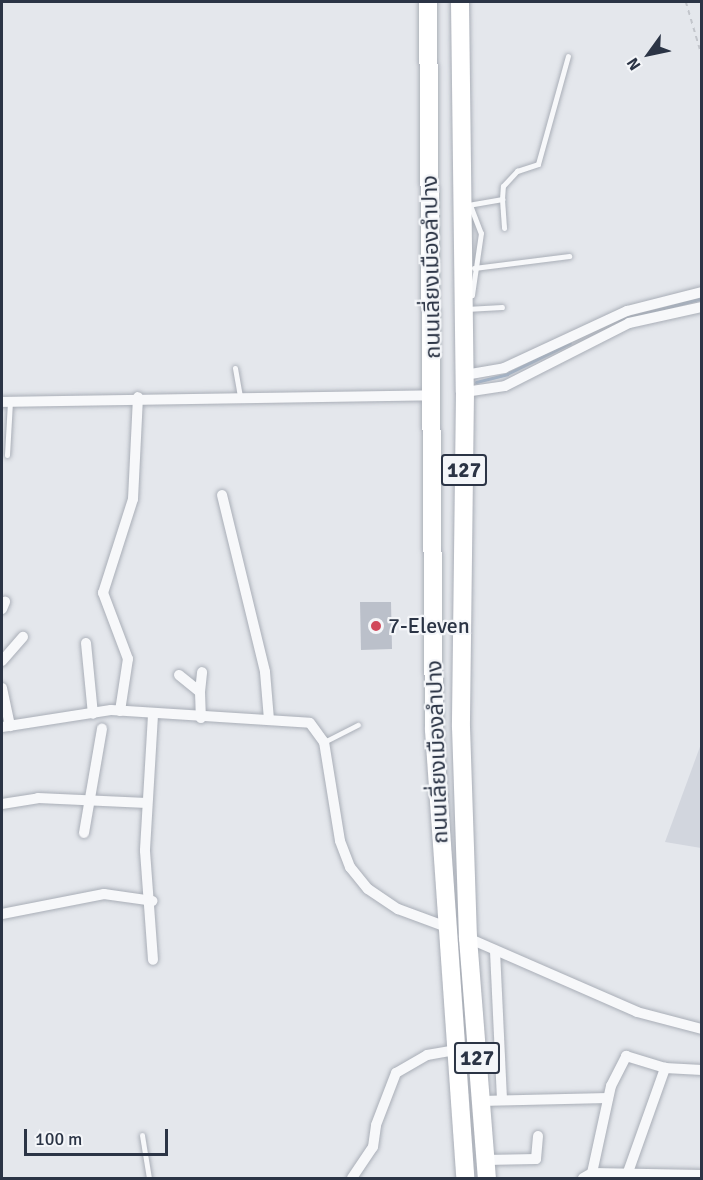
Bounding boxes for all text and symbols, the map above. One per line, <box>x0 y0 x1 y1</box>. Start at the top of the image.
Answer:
north arrow <box>619 24 679 84</box>
text: N <box>622 54 645 74</box>
street label: ถนนเลี่ยงเมืองลำปาง <box>416 175 446 359</box>
road number: 127 <box>440 452 488 488</box>
place label: 7-Eleven <box>388 613 470 639</box>
marker: 7-Eleven <box>369 619 383 633</box>
street label: ถนนเลี่ยงเมืองลำปาง <box>421 660 453 844</box>
road number: 127 <box>453 1040 501 1076</box>
scale bar <box>27 1117 171 1155</box>
text: 100 m <box>35 1128 82 1150</box>

